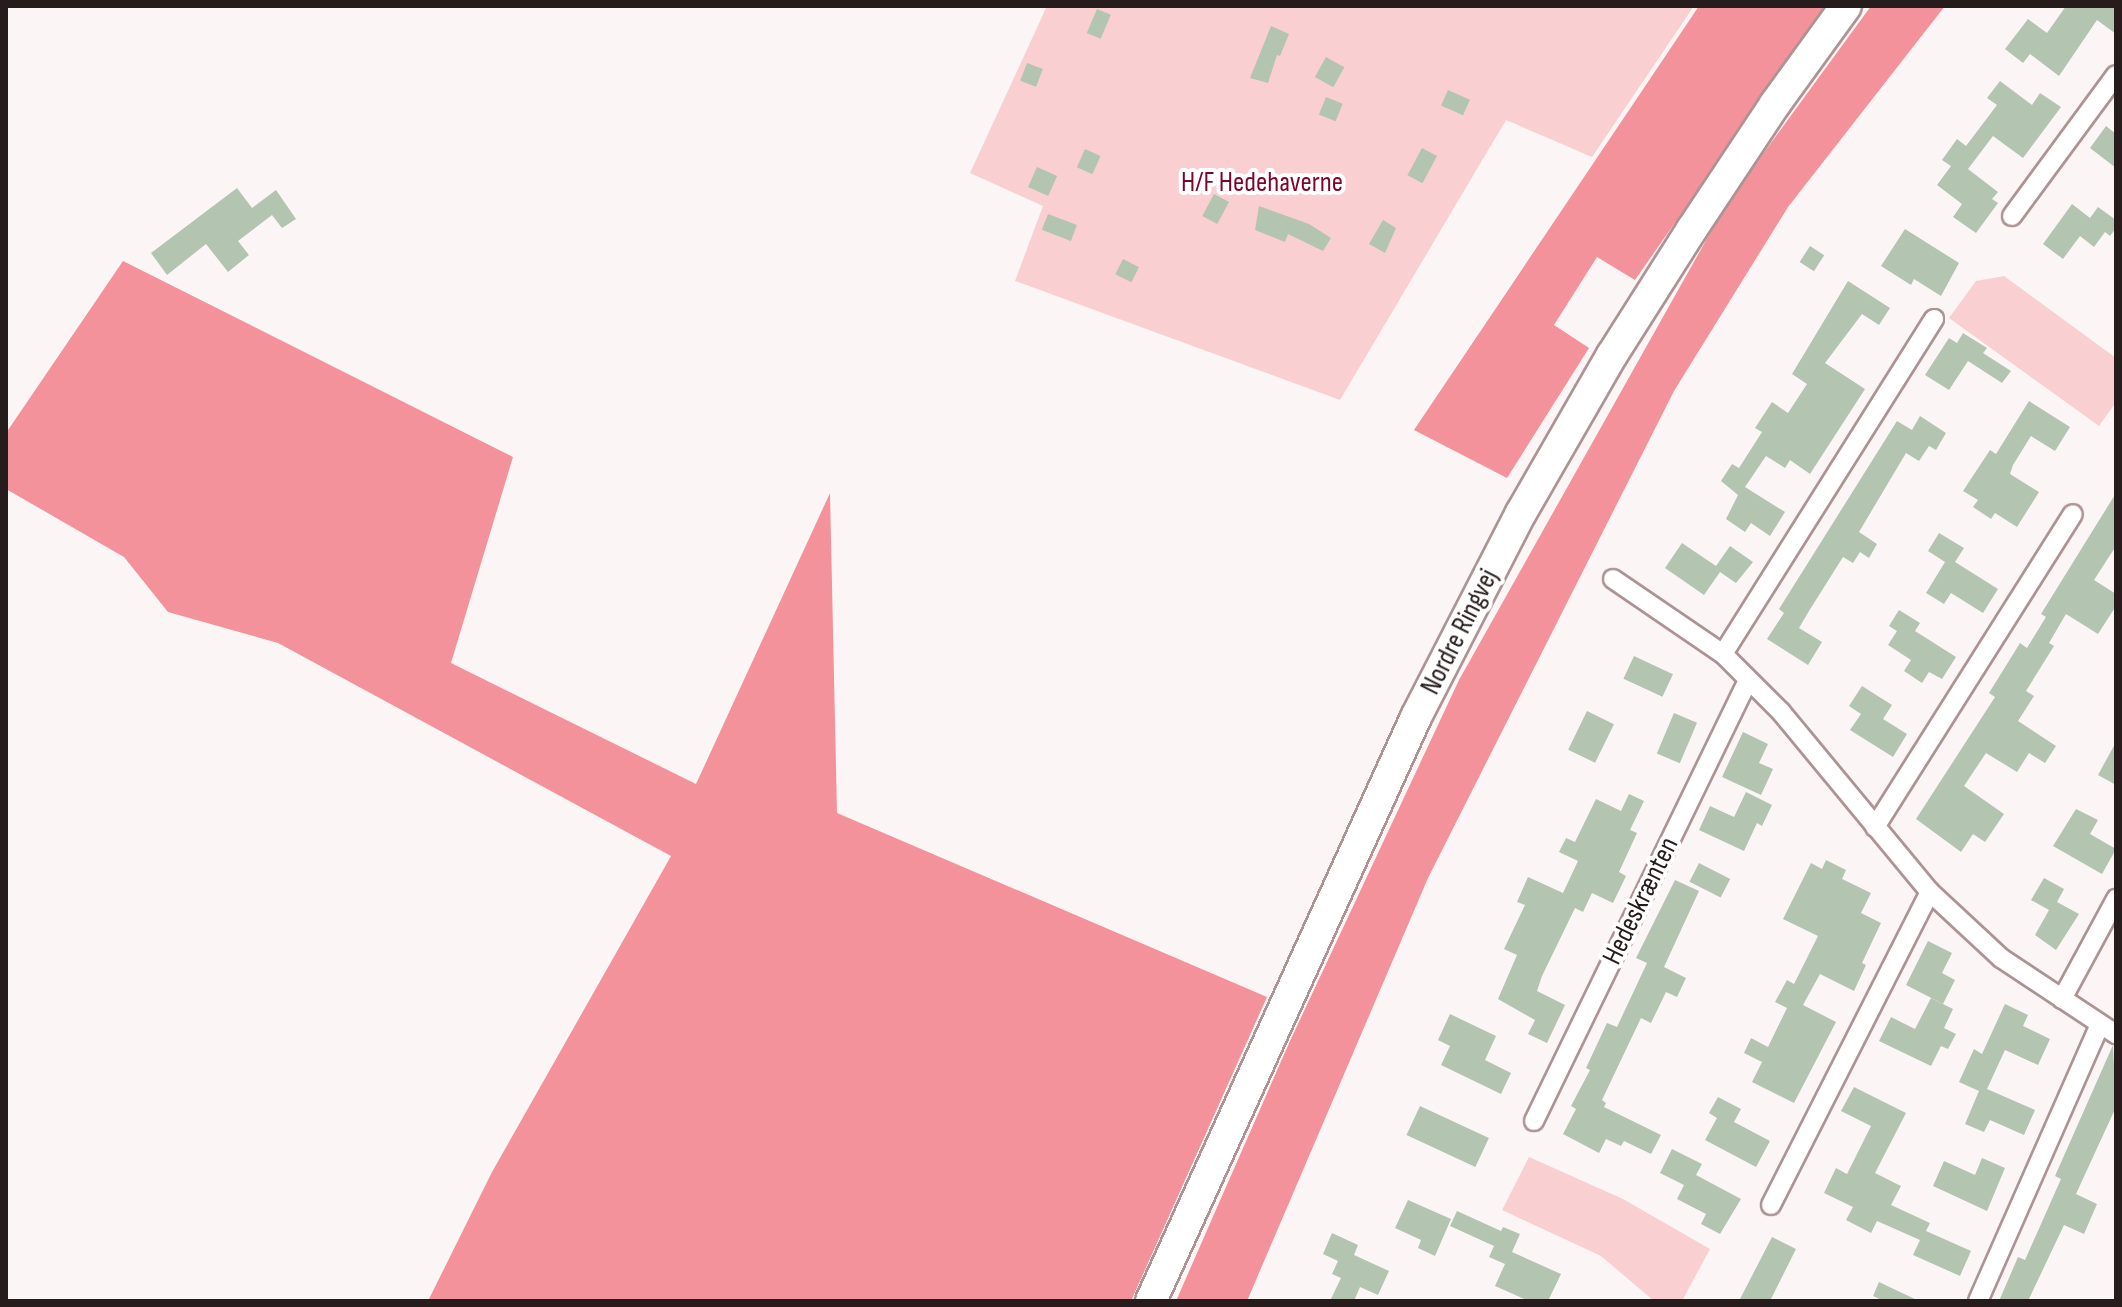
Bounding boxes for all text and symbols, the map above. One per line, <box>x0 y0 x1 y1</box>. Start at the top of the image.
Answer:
park label: H/F Hedehaverne <box>1181 166 1343 200</box>
street label: Nordre Ringvej <box>1414 564 1506 700</box>
street label: Hedeskrænten <box>1596 832 1686 970</box>

